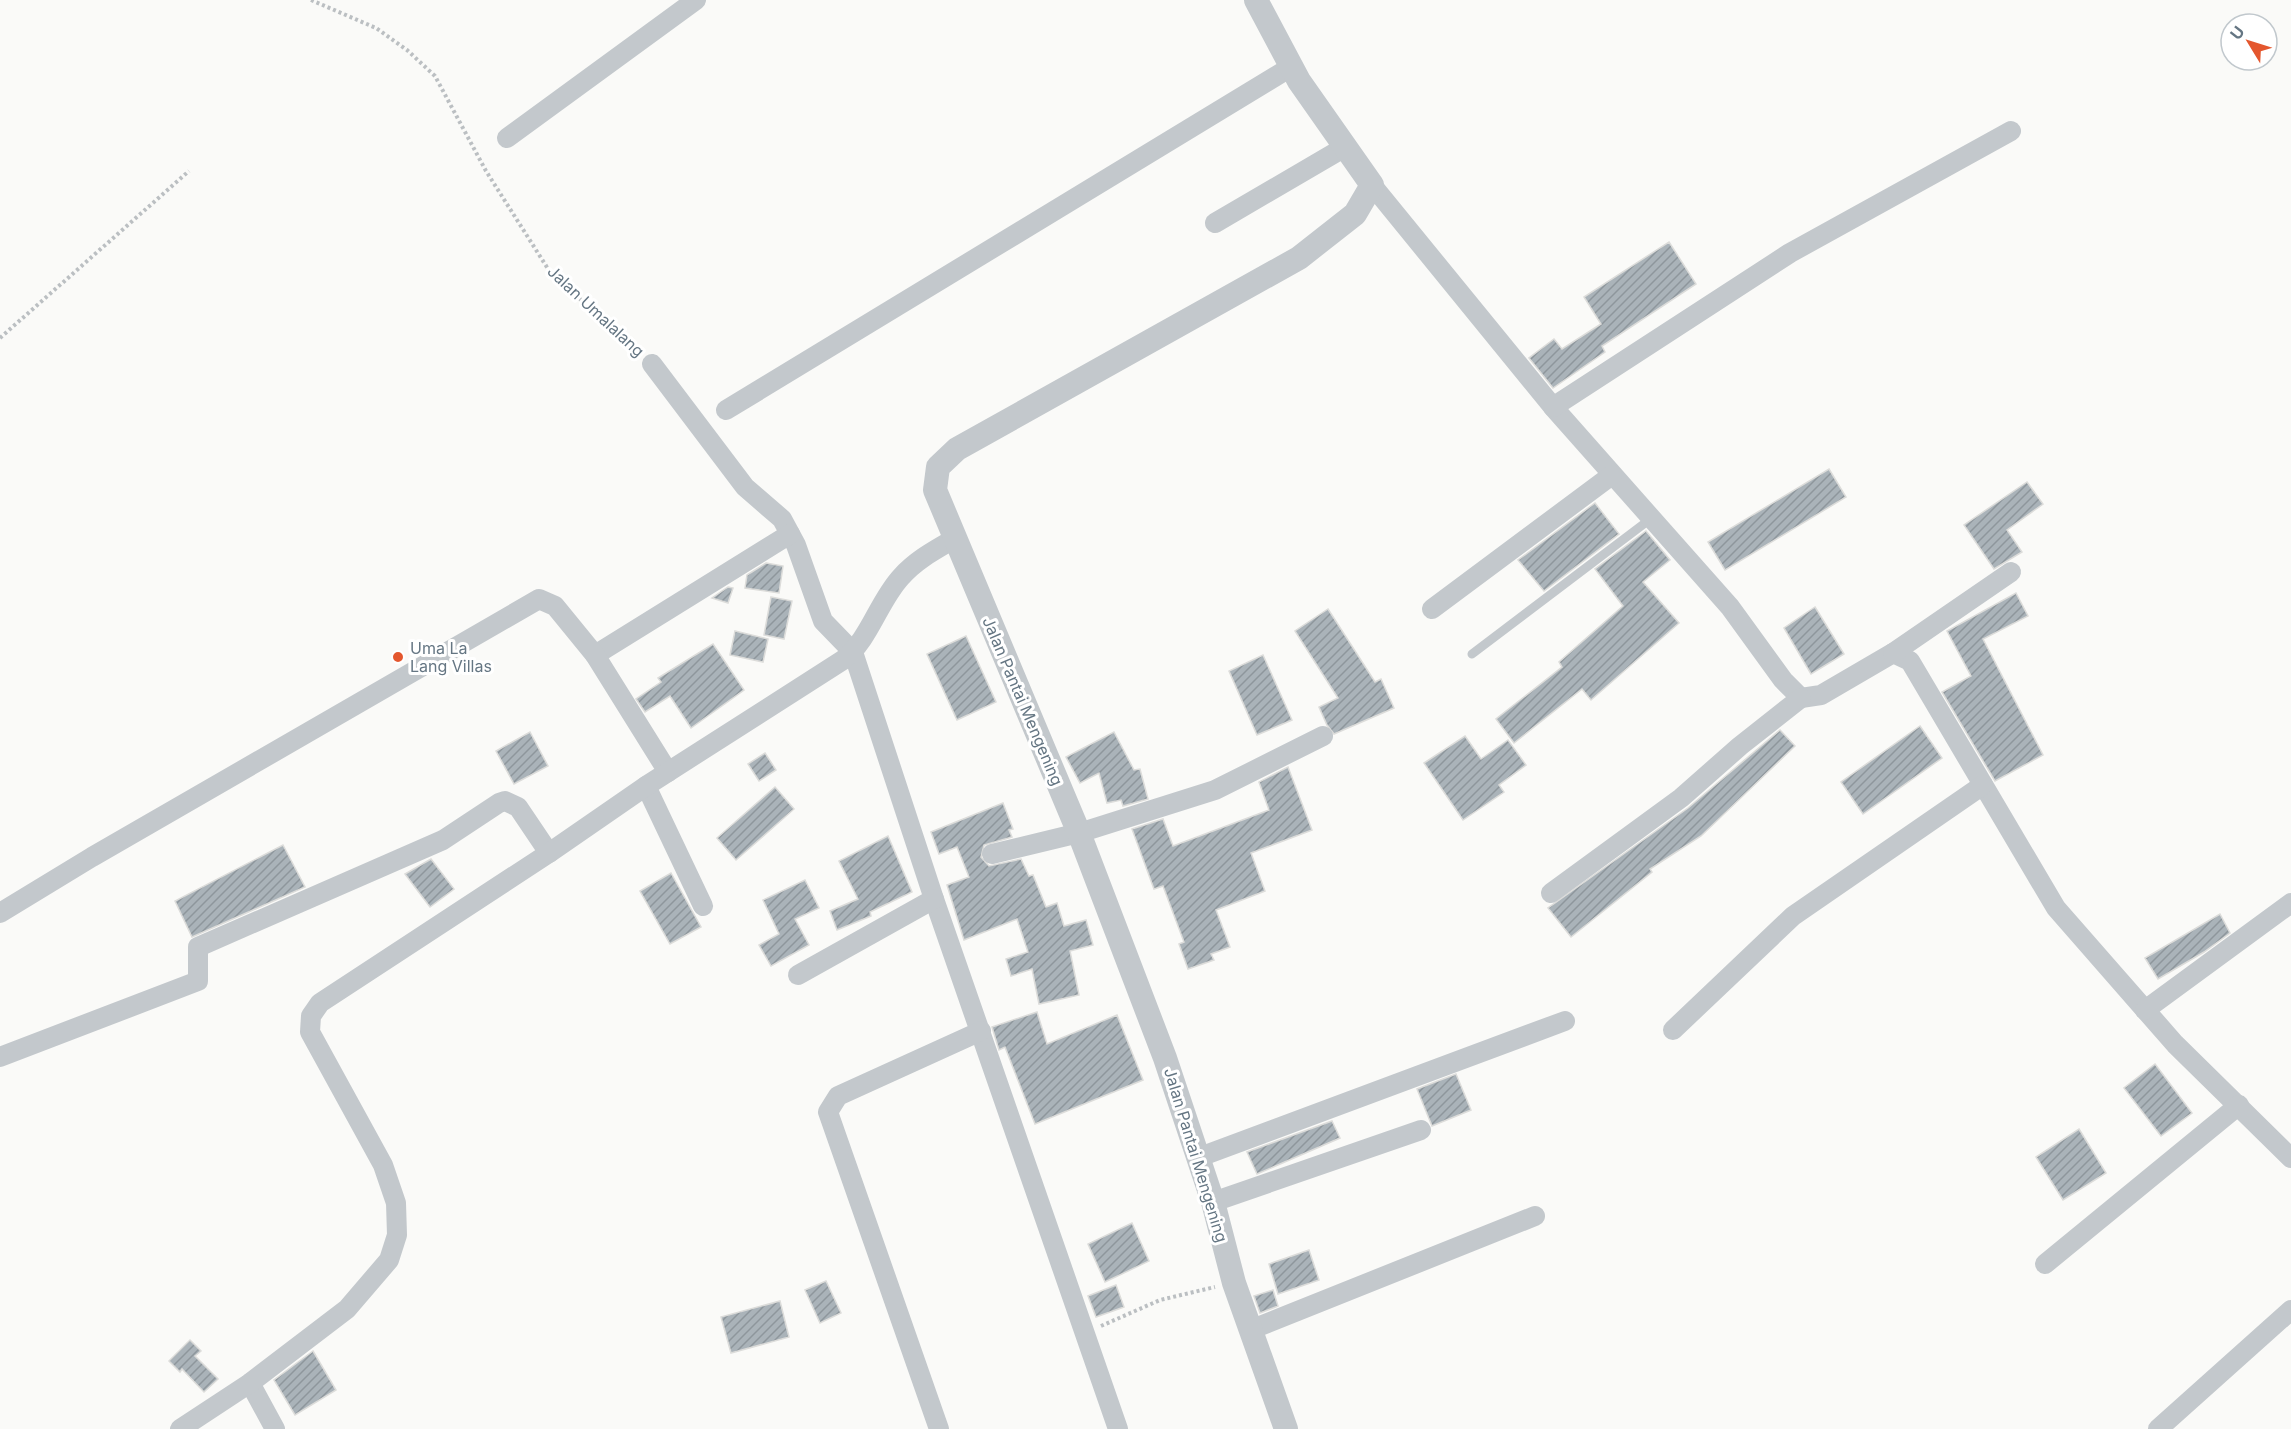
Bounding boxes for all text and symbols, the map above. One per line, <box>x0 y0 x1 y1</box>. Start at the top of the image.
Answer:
north arrow <box>2219 12 2279 72</box>
text: U <box>2226 22 2249 44</box>
street label: Jalan Umalalang <box>544 261 648 361</box>
street label: Jalan Pantai Mengening <box>978 614 1068 788</box>
place label: Uma La Lang Villas <box>410 638 492 676</box>
marker: Uma La Lang Villas <box>391 650 405 664</box>
street label: Jalan Pantai Mengening <box>1160 1065 1232 1245</box>

